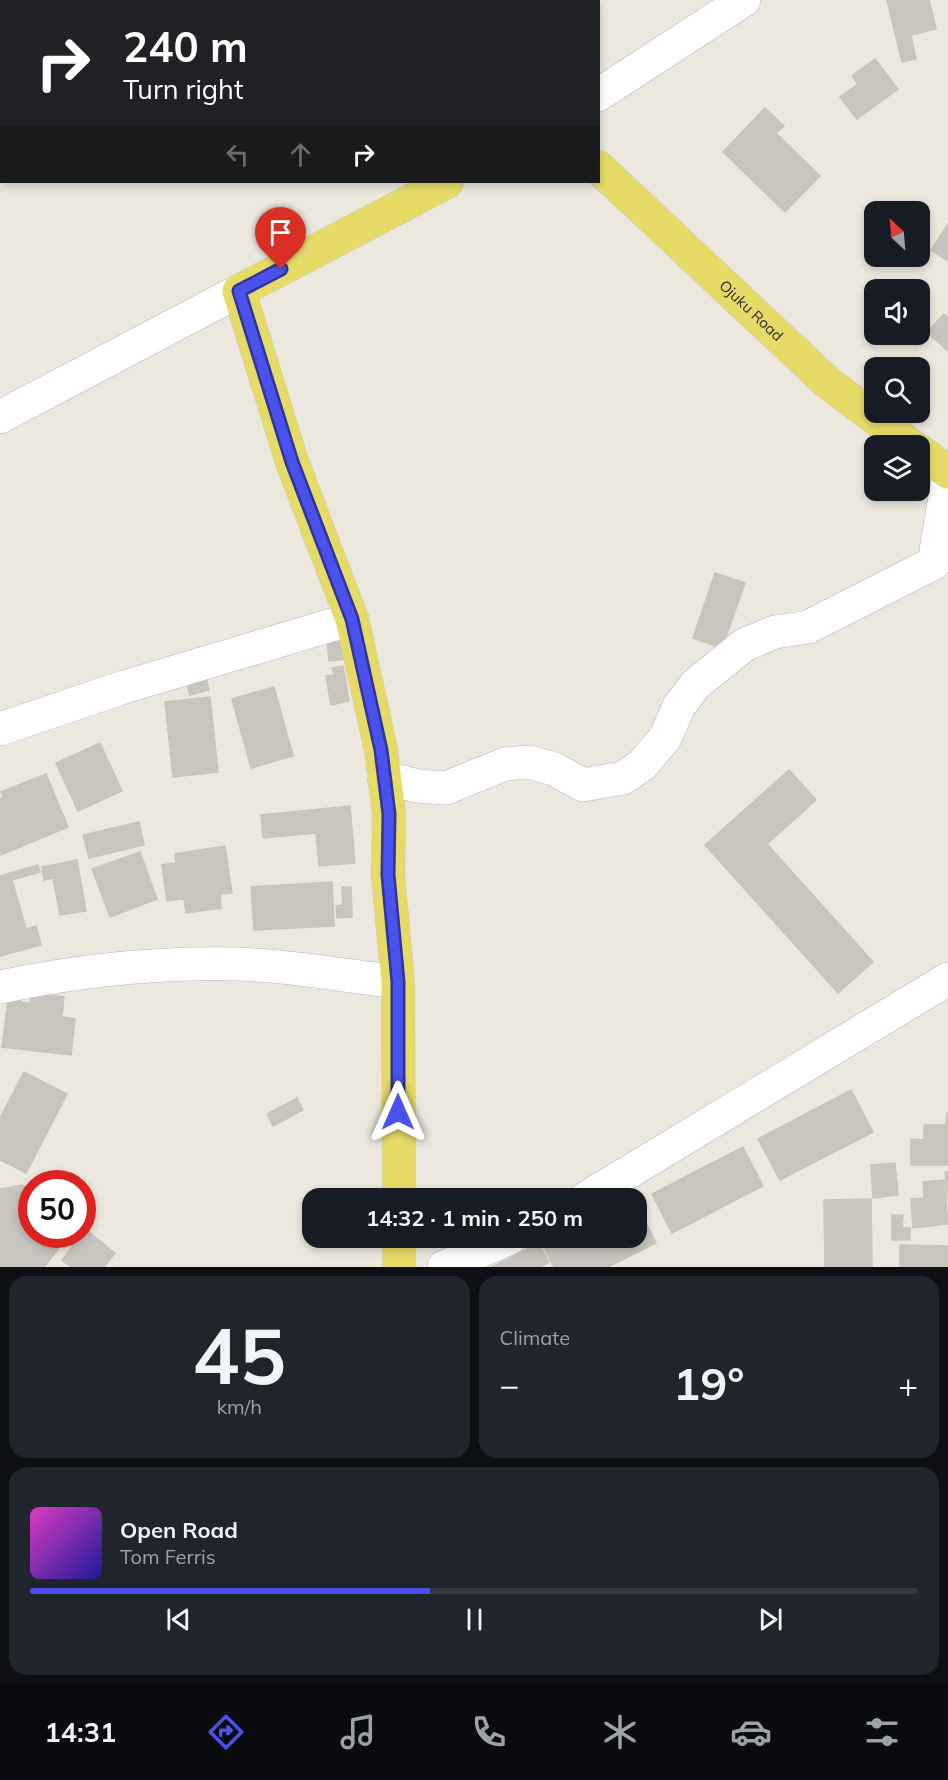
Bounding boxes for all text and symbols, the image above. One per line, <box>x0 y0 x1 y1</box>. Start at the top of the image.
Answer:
text: 240 m <box>123 20 248 73</box>
icon: right <box>24 24 102 102</box>
text: Turn right <box>123 72 243 106</box>
icon: left <box>221 138 254 171</box>
icon: ahead <box>284 138 317 171</box>
icon: right <box>347 138 380 171</box>
north arrow <box>864 201 930 267</box>
map controls <box>864 201 930 501</box>
pin <box>255 207 306 269</box>
icon: arrive <box>264 216 297 249</box>
street label: Ojuku Road <box>715 276 787 345</box>
button: sound <box>864 279 930 345</box>
button: search <box>864 357 930 423</box>
button: layers <box>864 435 930 501</box>
position arrow <box>366 1080 430 1144</box>
speed limit sign: 50 <box>18 1170 96 1248</box>
text: 14:32 · 1 min · 250 m <box>366 1204 583 1232</box>
text: 45 <box>192 1306 286 1404</box>
text: Climate <box>500 1325 570 1350</box>
text: 19° <box>673 1355 744 1411</box>
text: − <box>500 1364 519 1405</box>
text: + <box>898 1364 918 1405</box>
text: km/h <box>217 1394 262 1419</box>
text: Open Road <box>120 1516 238 1544</box>
text: Tom Ferris <box>120 1544 216 1569</box>
icon: previous <box>162 1603 195 1636</box>
icon: pause <box>458 1603 491 1636</box>
icon: next <box>754 1603 787 1636</box>
icon: directions <box>205 1711 247 1753</box>
icon: music <box>337 1711 379 1753</box>
icon: phone <box>468 1711 510 1753</box>
icon: climate <box>599 1711 641 1753</box>
icon: car <box>730 1711 772 1753</box>
icon: filters <box>861 1711 903 1753</box>
text: 14:31 <box>45 1715 116 1749</box>

